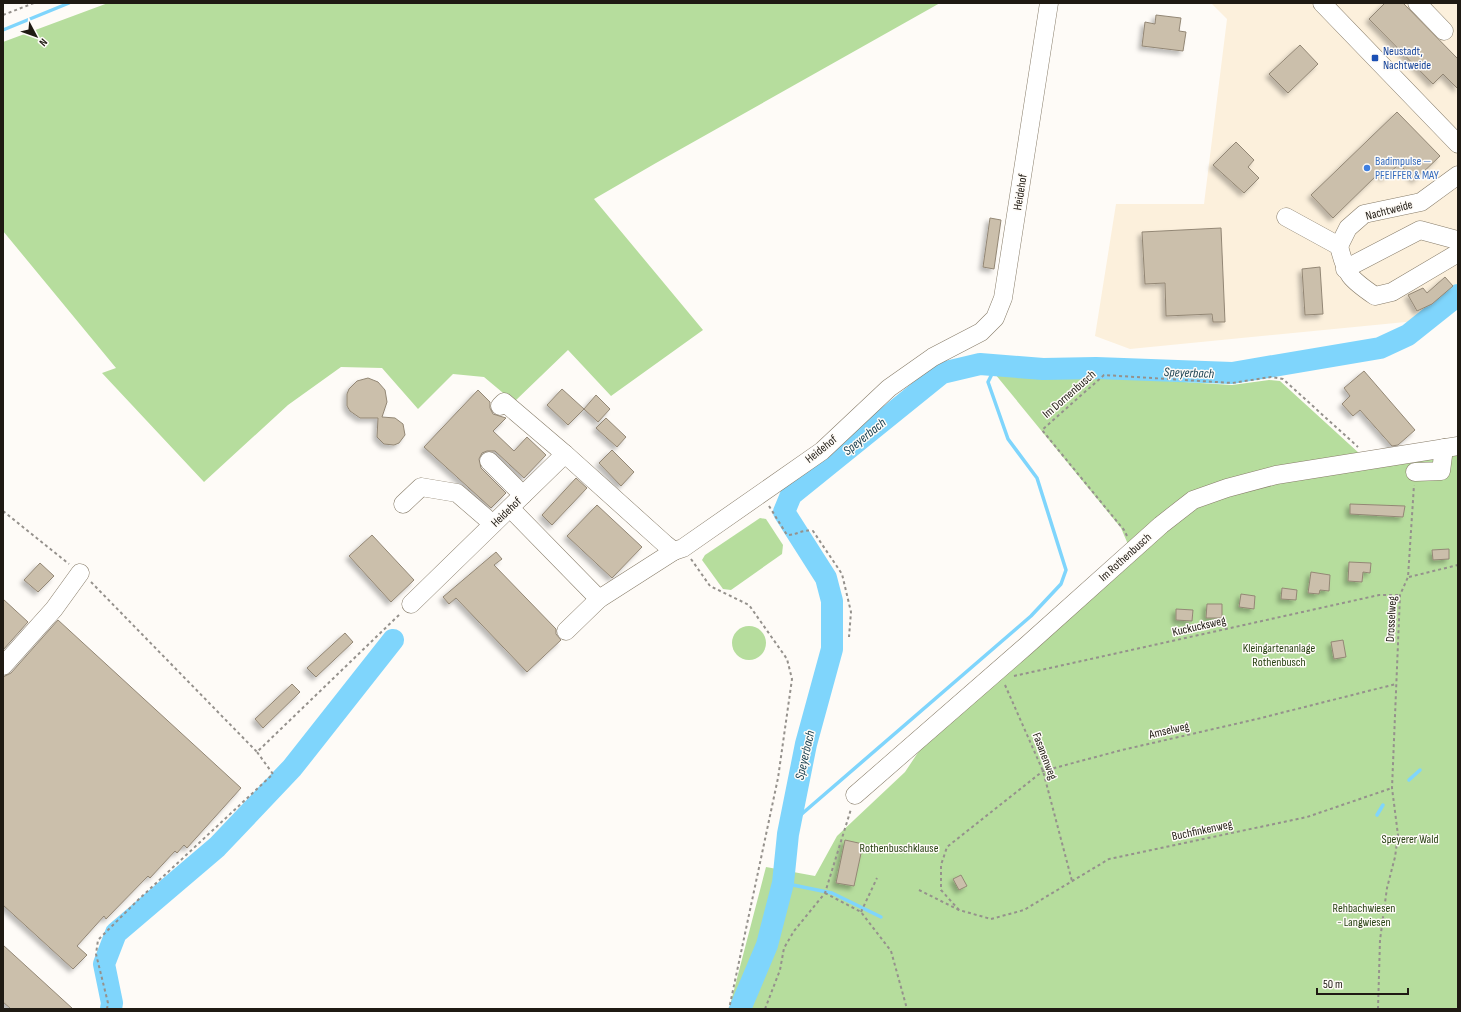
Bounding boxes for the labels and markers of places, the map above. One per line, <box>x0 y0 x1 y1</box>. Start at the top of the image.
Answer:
place label: Neustadt, Nachtweide <box>1383 44 1431 73</box>
marker: Neustadt, Nachtweide <box>1370 53 1380 63</box>
place label: Badimpulse — PFEIFFER & MAY <box>1375 154 1439 183</box>
marker: Badimpulse — PFEIFFER & MAY <box>1362 163 1372 173</box>

